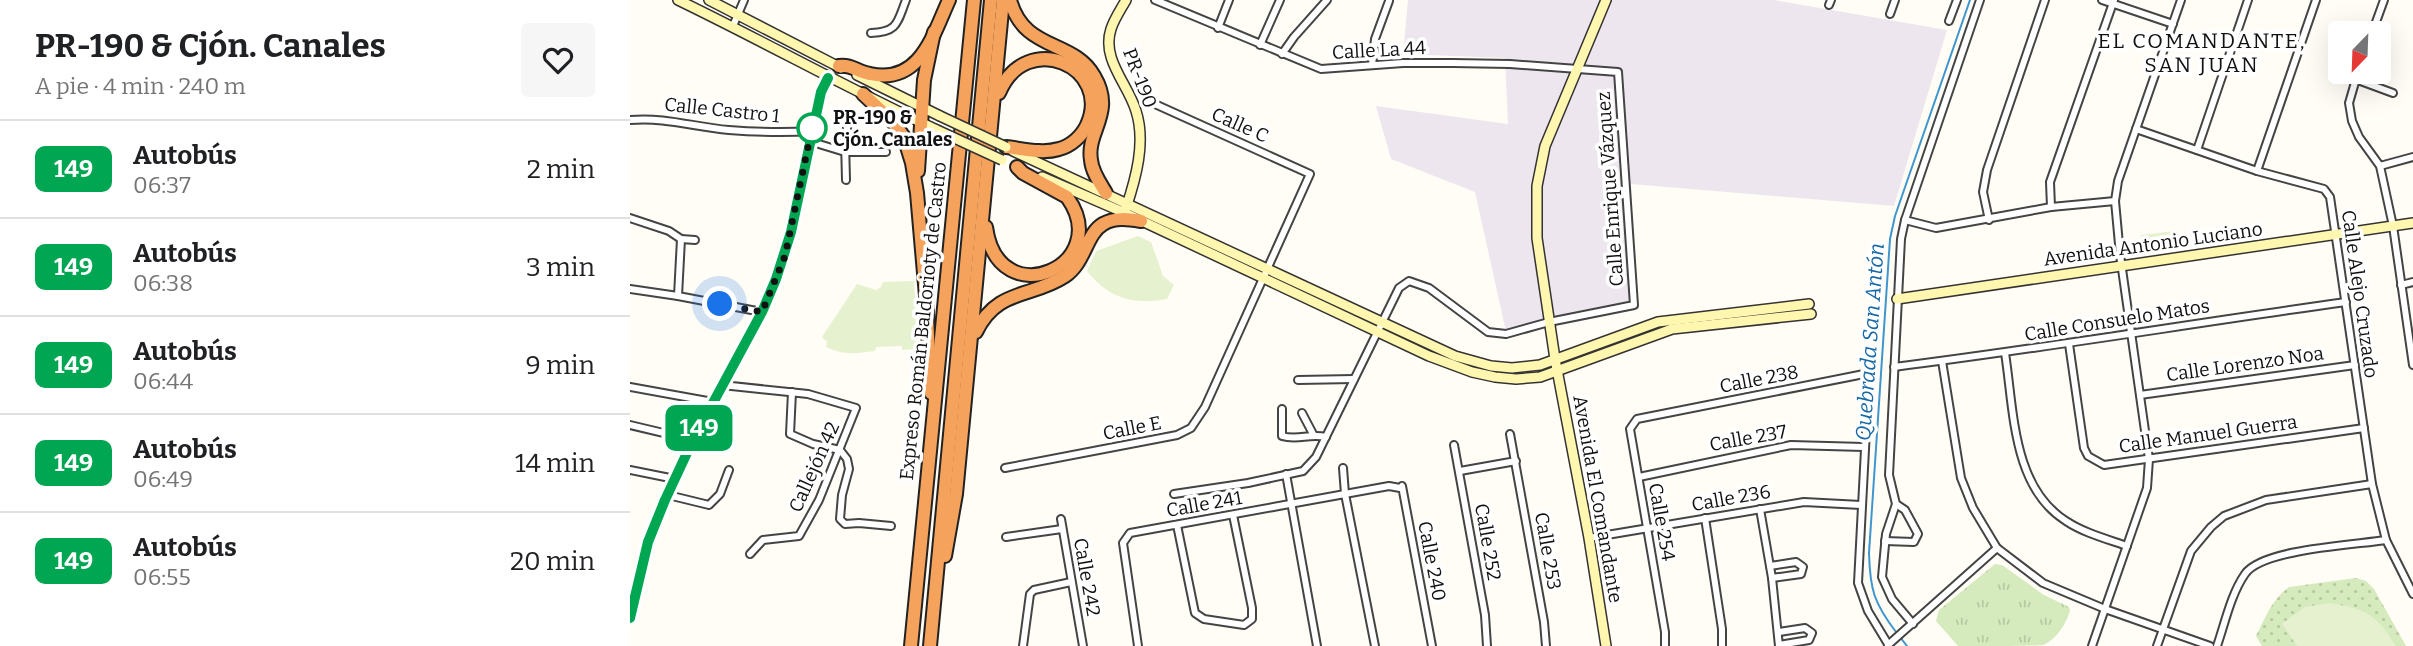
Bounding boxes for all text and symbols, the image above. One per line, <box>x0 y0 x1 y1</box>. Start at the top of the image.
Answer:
north arrow <box>2328 21 2390 84</box>
map controls <box>2328 21 2391 84</box>
button: heart <box>521 23 595 97</box>
text: PR-190 & Cjón. Canales <box>35 26 386 66</box>
district label: EL COMANDANTE, SAN JUAN <box>2097 28 2307 78</box>
street label: Calle La 44 <box>1331 36 1427 64</box>
street label: PR-190 <box>1118 45 1162 111</box>
text: A pie · 4 min · 240 m <box>35 72 246 100</box>
street label: Calle Enrique Vázquez <box>1592 91 1628 287</box>
street label: Calle Castro 1 <box>663 92 781 128</box>
street label: Calle C <box>1208 102 1272 148</box>
place label: PR-190 & Cjón. Canales <box>833 106 952 151</box>
marker: PR-190 & Cjón. Canales <box>797 113 827 143</box>
text: Autobús <box>133 140 237 171</box>
text: 2 min <box>527 154 595 185</box>
text: 149 <box>54 155 93 183</box>
street label: Expreso Román Baldorioty de Castro <box>895 161 951 481</box>
text: 06:37 <box>133 171 191 199</box>
street label: Calle Alejo Cruzado <box>2337 209 2383 380</box>
street label: Avenida Antonio Luciano <box>2042 217 2264 271</box>
text: Autobús <box>133 238 237 269</box>
water label: Quebrada San Antón <box>1850 242 1890 442</box>
text: 3 min <box>526 252 595 283</box>
text: 149 <box>54 253 93 281</box>
text: 06:38 <box>133 269 193 297</box>
your location <box>702 286 737 321</box>
street label: Calle Consuelo Matos <box>2023 294 2211 346</box>
text: Autobús <box>133 336 237 367</box>
street label: Calle Lorenzo Noa <box>2165 341 2326 386</box>
text: 9 min <box>526 350 595 381</box>
text: 149 <box>54 351 93 379</box>
street label: Calle 238 <box>1718 360 1800 398</box>
text: 06:44 <box>133 367 193 395</box>
street label: Avenida El Comandante <box>1568 393 1628 605</box>
line badge: 149 <box>659 405 739 451</box>
street label: Calle Manuel Guerra <box>2117 410 2299 458</box>
street label: Calle E <box>1101 411 1163 445</box>
text: 149 <box>679 414 719 442</box>
street label: Callejón 42 <box>784 418 844 516</box>
street label: Calle 237 <box>1708 420 1789 456</box>
text: Autobús <box>133 434 237 465</box>
text: 14 min <box>515 448 595 479</box>
text: 149 <box>54 449 93 477</box>
text: 06:49 <box>133 465 193 493</box>
street label: Calle 236 <box>1690 480 1772 516</box>
street label: Calle 254 <box>1644 481 1680 563</box>
street label: Calle 241 <box>1164 486 1244 522</box>
street label: Calle 252 <box>1470 502 1506 582</box>
street label: Calle 253 <box>1530 510 1566 592</box>
street label: Calle 240 <box>1413 519 1451 603</box>
text: Autobús <box>133 532 237 563</box>
street label: Calle 242 <box>1069 536 1105 618</box>
text: 20 min <box>510 546 595 577</box>
text: 149 <box>54 547 93 575</box>
text: 06:55 <box>133 563 191 591</box>

